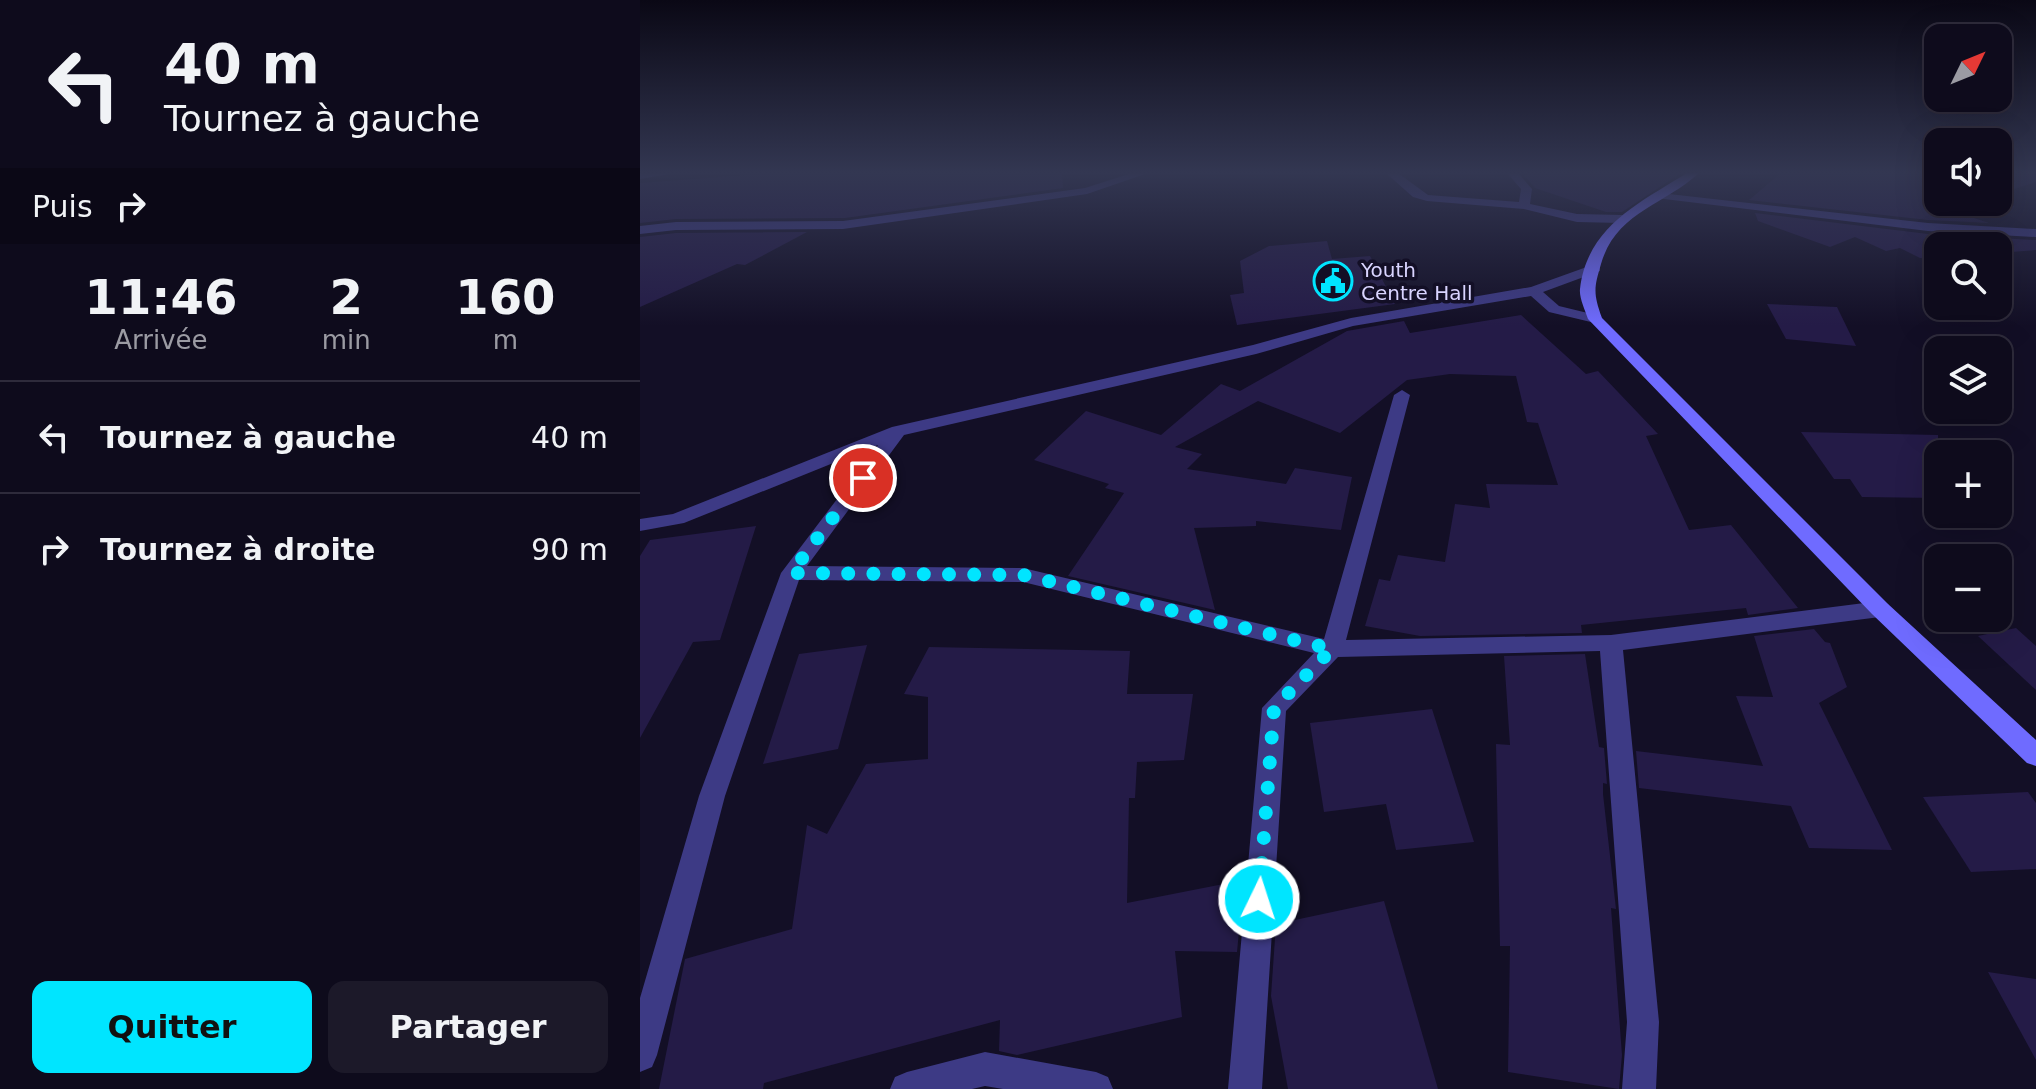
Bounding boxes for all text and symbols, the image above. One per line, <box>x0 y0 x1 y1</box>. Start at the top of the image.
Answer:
north arrow <box>1924 24 2012 112</box>
map controls <box>1924 24 2012 632</box>
text: 40 m <box>164 31 320 96</box>
icon: left <box>32 32 136 136</box>
text: Tournez à gauche <box>164 98 480 139</box>
button: sound <box>1924 128 2012 216</box>
icon: right <box>109 184 153 228</box>
text: Puis <box>32 189 93 224</box>
button: search <box>1924 232 2012 320</box>
place label: Youth Centre Hall <box>1360 258 1473 305</box>
public building icon: Youth Centre Hall <box>1312 260 1354 302</box>
text: 11:46 <box>84 269 237 325</box>
text: 2 <box>330 269 363 325</box>
text: 160 <box>455 269 555 325</box>
text: Arrivée <box>114 325 208 355</box>
text: min <box>322 325 371 355</box>
text: m <box>493 325 518 355</box>
button: layers <box>1924 336 2012 424</box>
icon: left <box>32 415 76 459</box>
text: Tournez à gauche <box>100 420 396 455</box>
text: 40 m <box>531 420 608 455</box>
button: + <box>1924 440 2012 528</box>
pin <box>829 444 897 512</box>
icon: arrive <box>841 456 885 500</box>
icon: right <box>32 527 76 571</box>
text: Tournez à droite <box>100 532 375 567</box>
text: 90 m <box>531 532 608 567</box>
button: − <box>1924 544 2012 632</box>
position arrow <box>1217 857 1301 941</box>
button: Quitter <box>32 981 312 1073</box>
button: Partager <box>328 981 608 1073</box>

